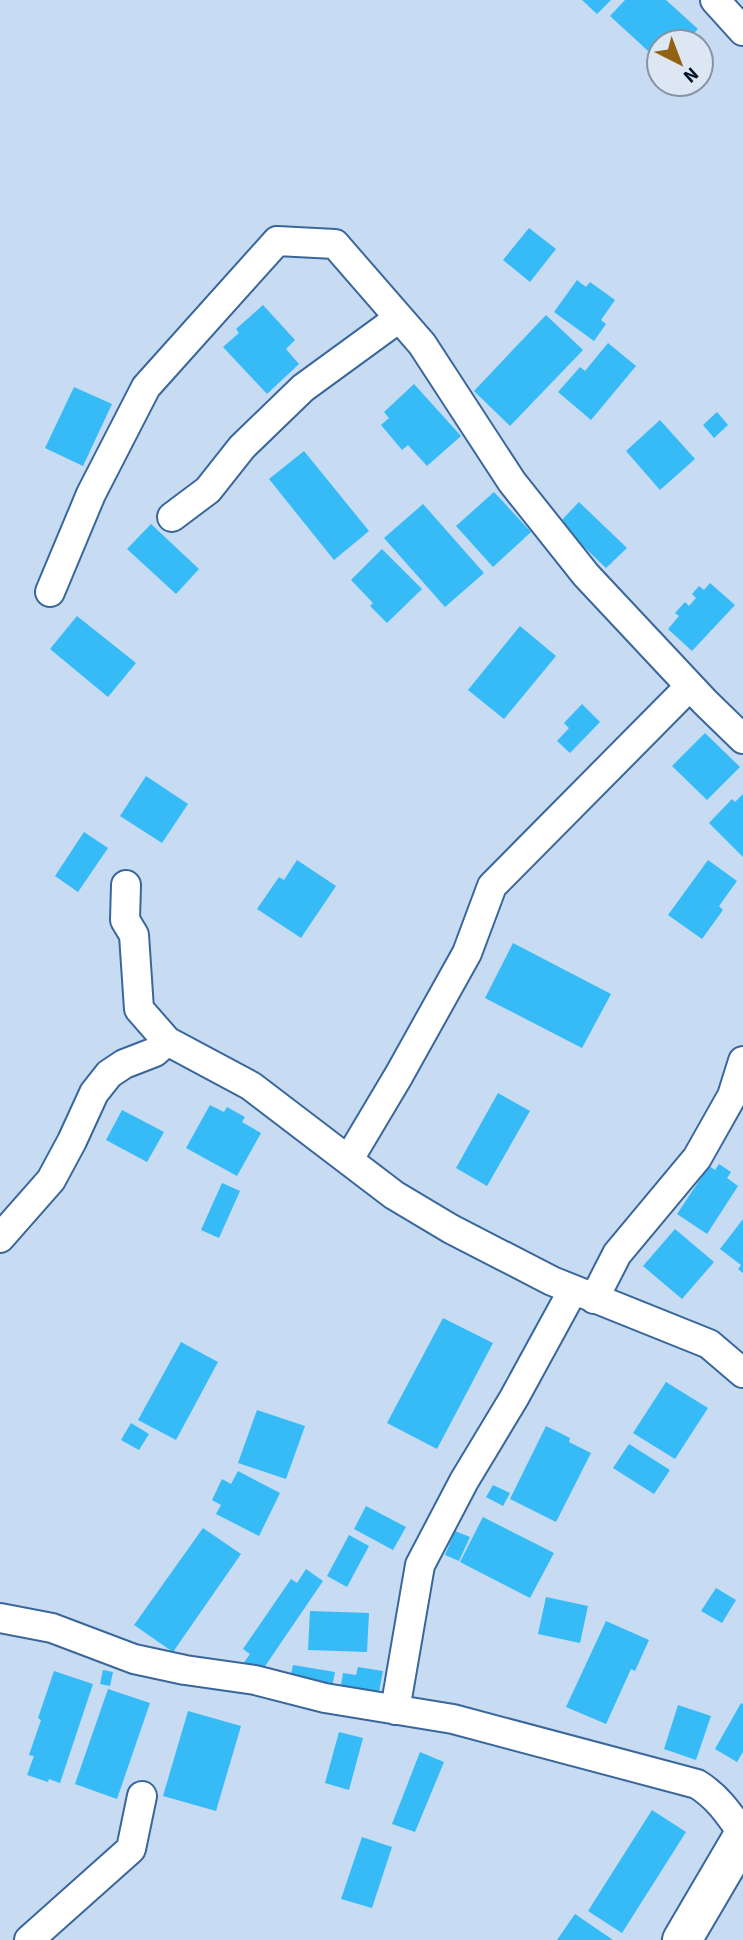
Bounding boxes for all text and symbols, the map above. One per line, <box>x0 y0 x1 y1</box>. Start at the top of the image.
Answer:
north arrow <box>645 28 715 98</box>
text: N <box>677 60 704 89</box>

